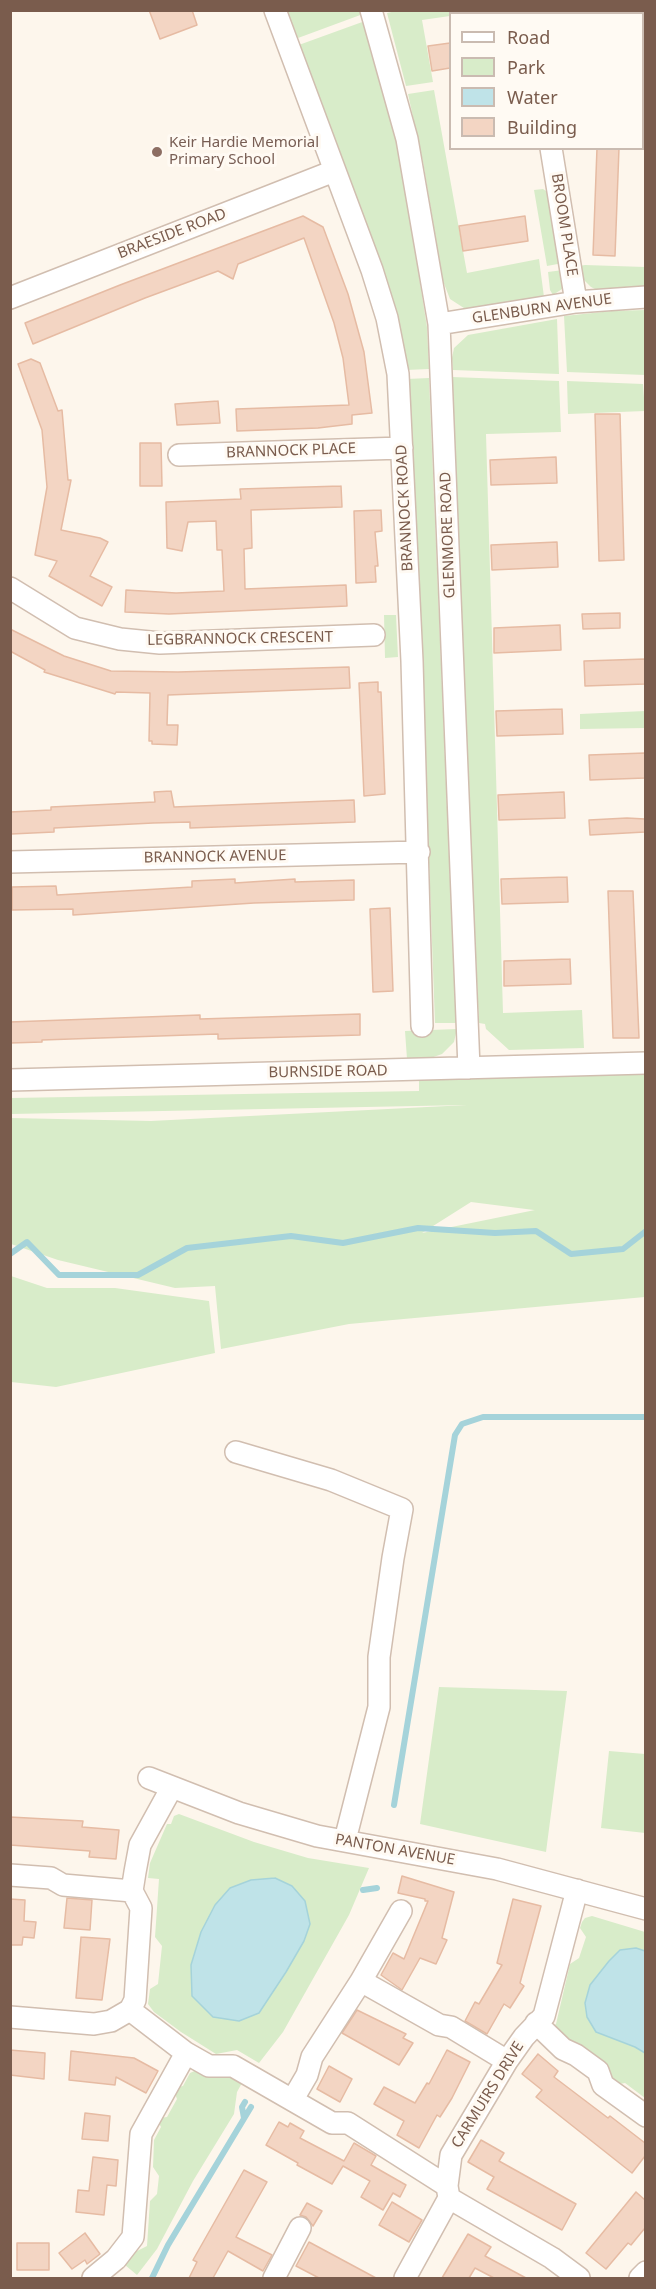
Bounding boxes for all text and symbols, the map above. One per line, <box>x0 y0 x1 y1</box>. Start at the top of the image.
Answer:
legend <box>449 12 644 150</box>
text: Road <box>507 25 550 49</box>
text: Park <box>507 55 545 79</box>
text: Water <box>507 85 558 109</box>
text: Building <box>507 115 577 139</box>
place label: Keir Hardie Memorial Primary School <box>169 134 319 169</box>
marker: Keir Hardie Memorial Primary School <box>150 145 164 159</box>
street label: BROOM PLACE <box>547 172 581 278</box>
street label: BRAESIDE ROAD <box>115 205 229 263</box>
street label: GLENBURN AVENUE <box>471 290 613 328</box>
street label: BRANNOCK PLACE <box>226 440 356 462</box>
street label: BRANNOCK ROAD <box>393 444 417 572</box>
street label: GLENMORE ROAD <box>437 471 459 599</box>
street label: LEGBRANNOCK CRESCENT <box>147 628 333 650</box>
street label: BRANNOCK AVENUE <box>143 847 287 867</box>
street label: BURNSIDE ROAD <box>268 1062 388 1082</box>
street label: PANTON AVENUE <box>334 1831 456 1869</box>
street label: CARMUIRS DRIVE <box>448 2038 528 2152</box>

